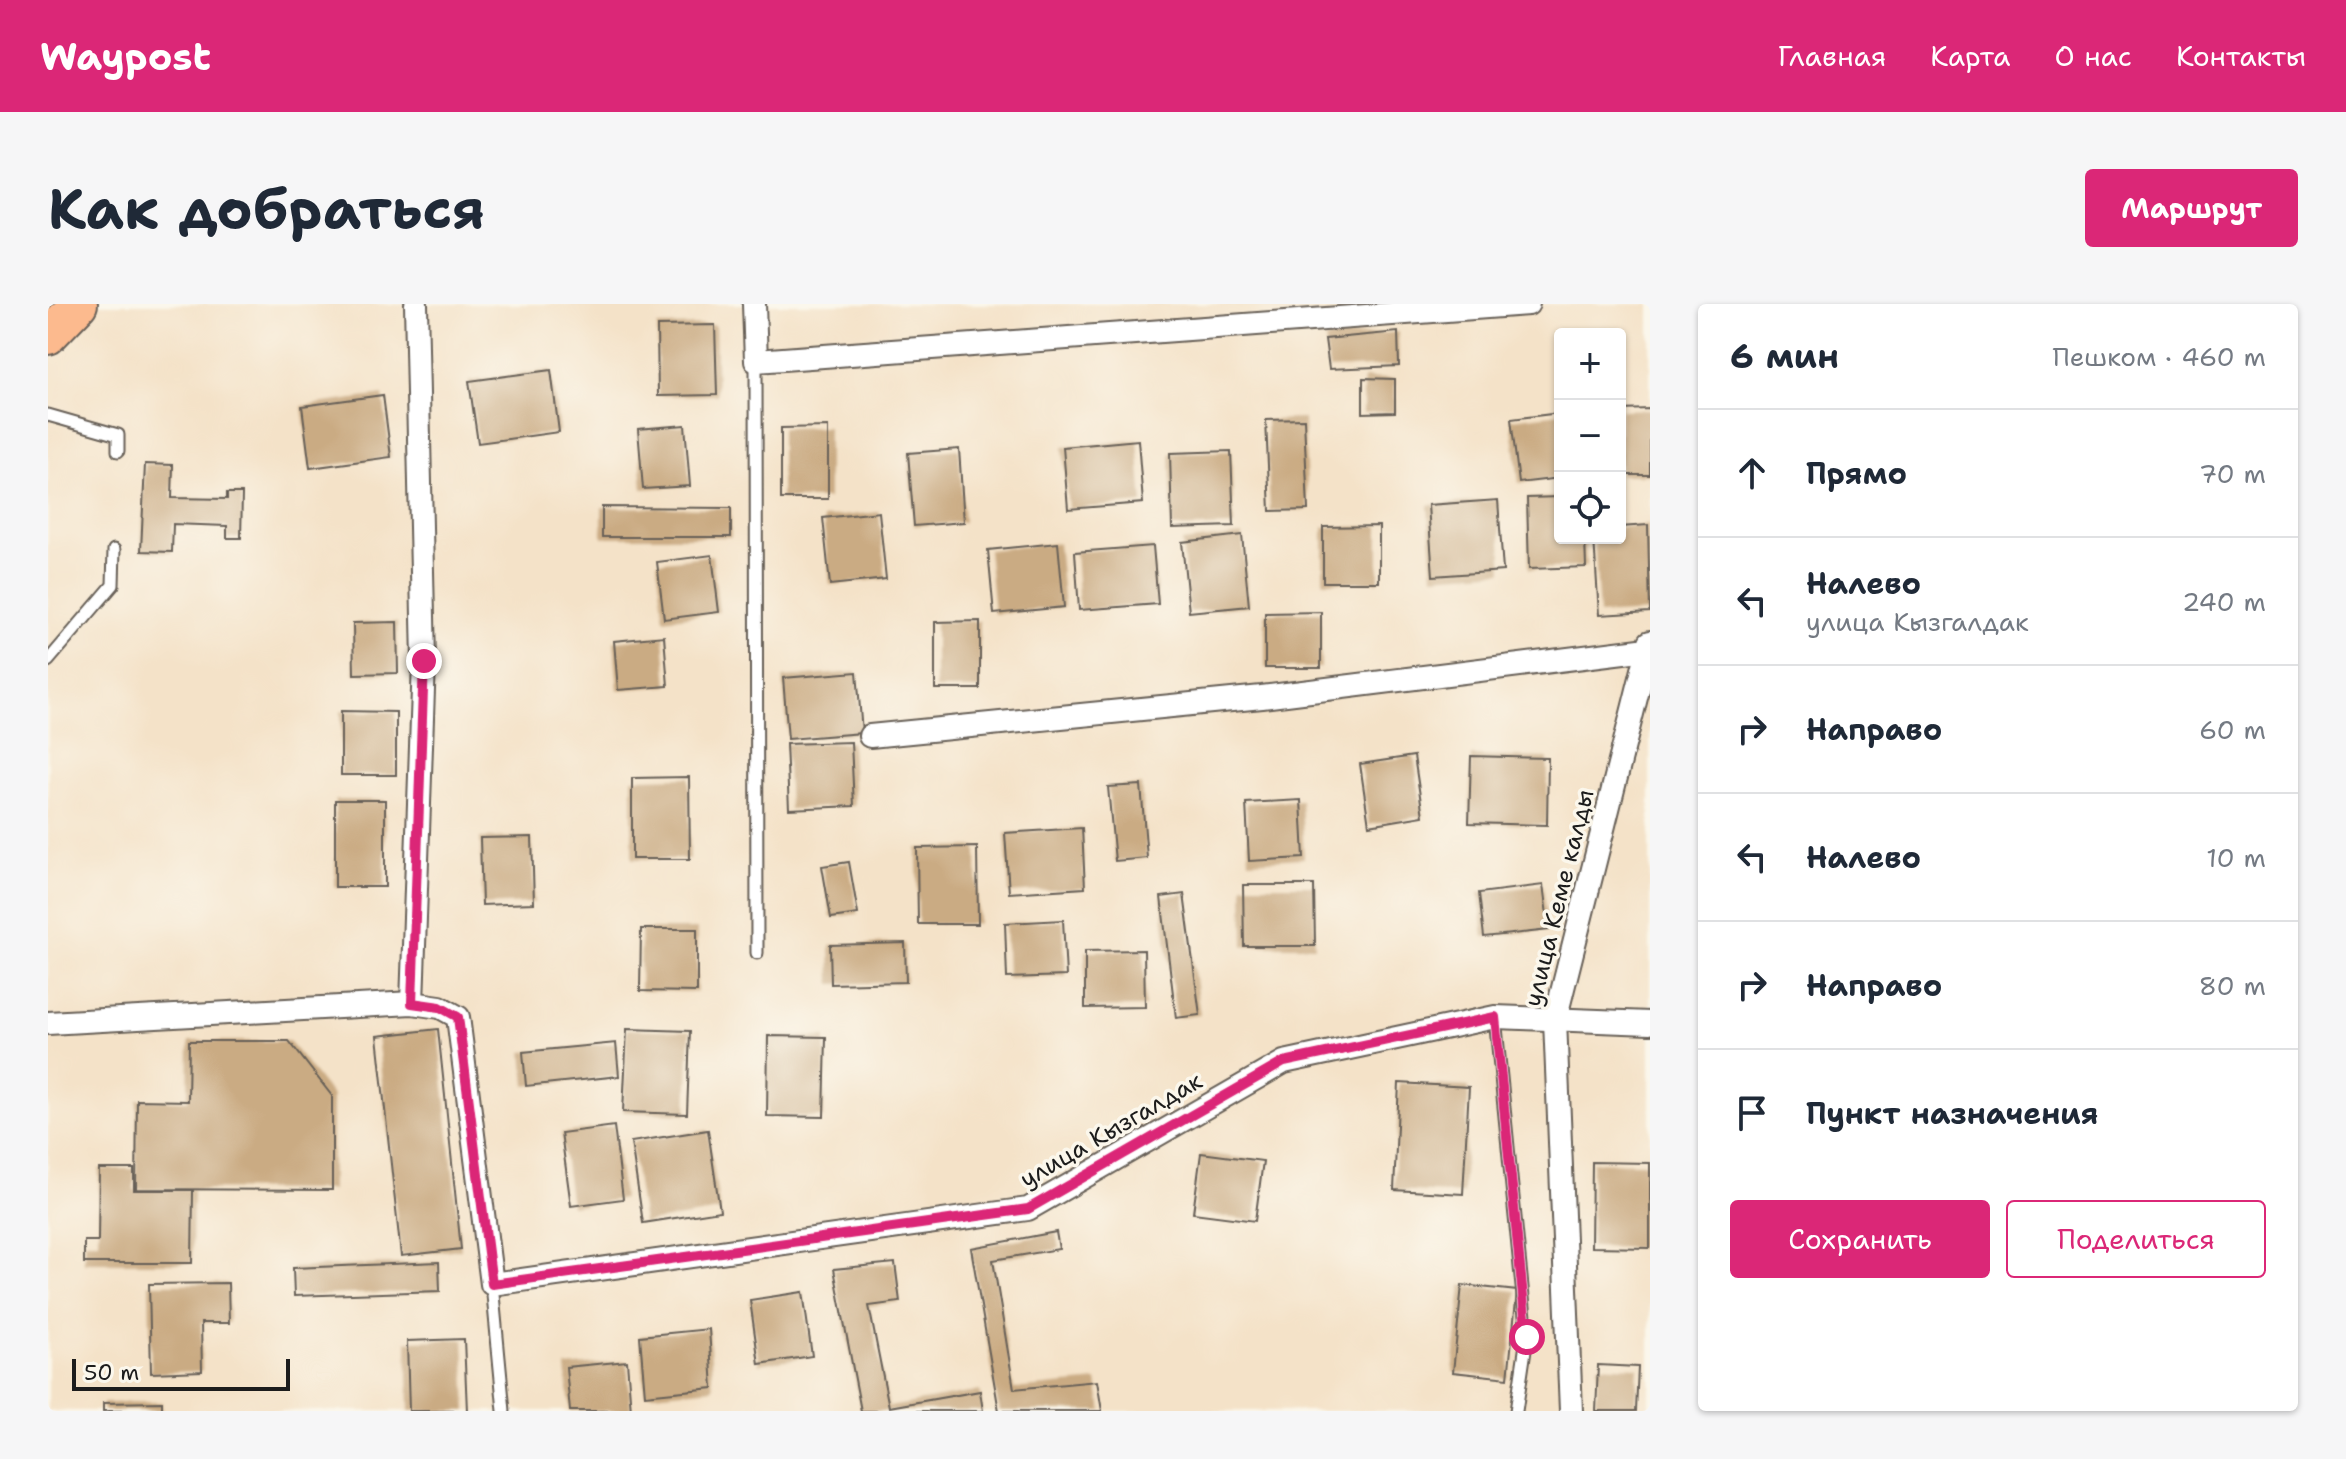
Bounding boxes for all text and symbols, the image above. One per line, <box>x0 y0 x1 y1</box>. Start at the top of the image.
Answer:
text: Waypost <box>40 31 211 82</box>
text: Главная <box>1778 37 1886 75</box>
text: Карта <box>1930 37 2010 75</box>
text: О нас <box>2054 37 2132 75</box>
text: Контакты <box>2176 37 2306 75</box>
button: Маршрут <box>2085 169 2298 247</box>
text: Как добраться <box>48 171 485 246</box>
map controls <box>1554 328 1626 544</box>
button: + <box>1554 328 1626 400</box>
text: 6 мин <box>1730 333 1839 379</box>
text: Пешком · 460 m <box>2052 339 2266 374</box>
button: − <box>1554 400 1626 472</box>
icon: ahead <box>1730 451 1774 495</box>
text: Прямо <box>1806 453 1907 494</box>
text: 70 m <box>2199 456 2266 491</box>
button: locate <box>1554 472 1626 544</box>
text: Налево <box>1806 563 1921 604</box>
icon: left <box>1730 579 1774 623</box>
text: 240 m <box>2182 584 2266 619</box>
text: улица Кызгалдак <box>1806 604 2029 639</box>
route end <box>406 643 442 679</box>
icon: right <box>1730 707 1774 751</box>
text: Направо <box>1806 709 1942 750</box>
text: 60 m <box>2199 712 2266 747</box>
street label: улица Кеме калды <box>1517 786 1601 1010</box>
icon: left <box>1730 835 1774 879</box>
text: Налево <box>1806 837 1921 878</box>
text: 10 m <box>2206 840 2266 875</box>
icon: right <box>1730 963 1774 1007</box>
text: Направо <box>1806 965 1942 1006</box>
text: 80 m <box>2199 968 2266 1003</box>
street label: улица Кызгалдак <box>1014 1065 1208 1195</box>
icon: arrive <box>1730 1091 1774 1135</box>
text: Пункт назначения <box>1806 1093 2098 1134</box>
button: Сохранить <box>1730 1200 1990 1278</box>
button: Поделиться <box>2006 1200 2266 1278</box>
route start <box>1509 1319 1545 1355</box>
scale bar <box>72 1355 290 1391</box>
text: 50 m <box>84 1358 139 1387</box>

